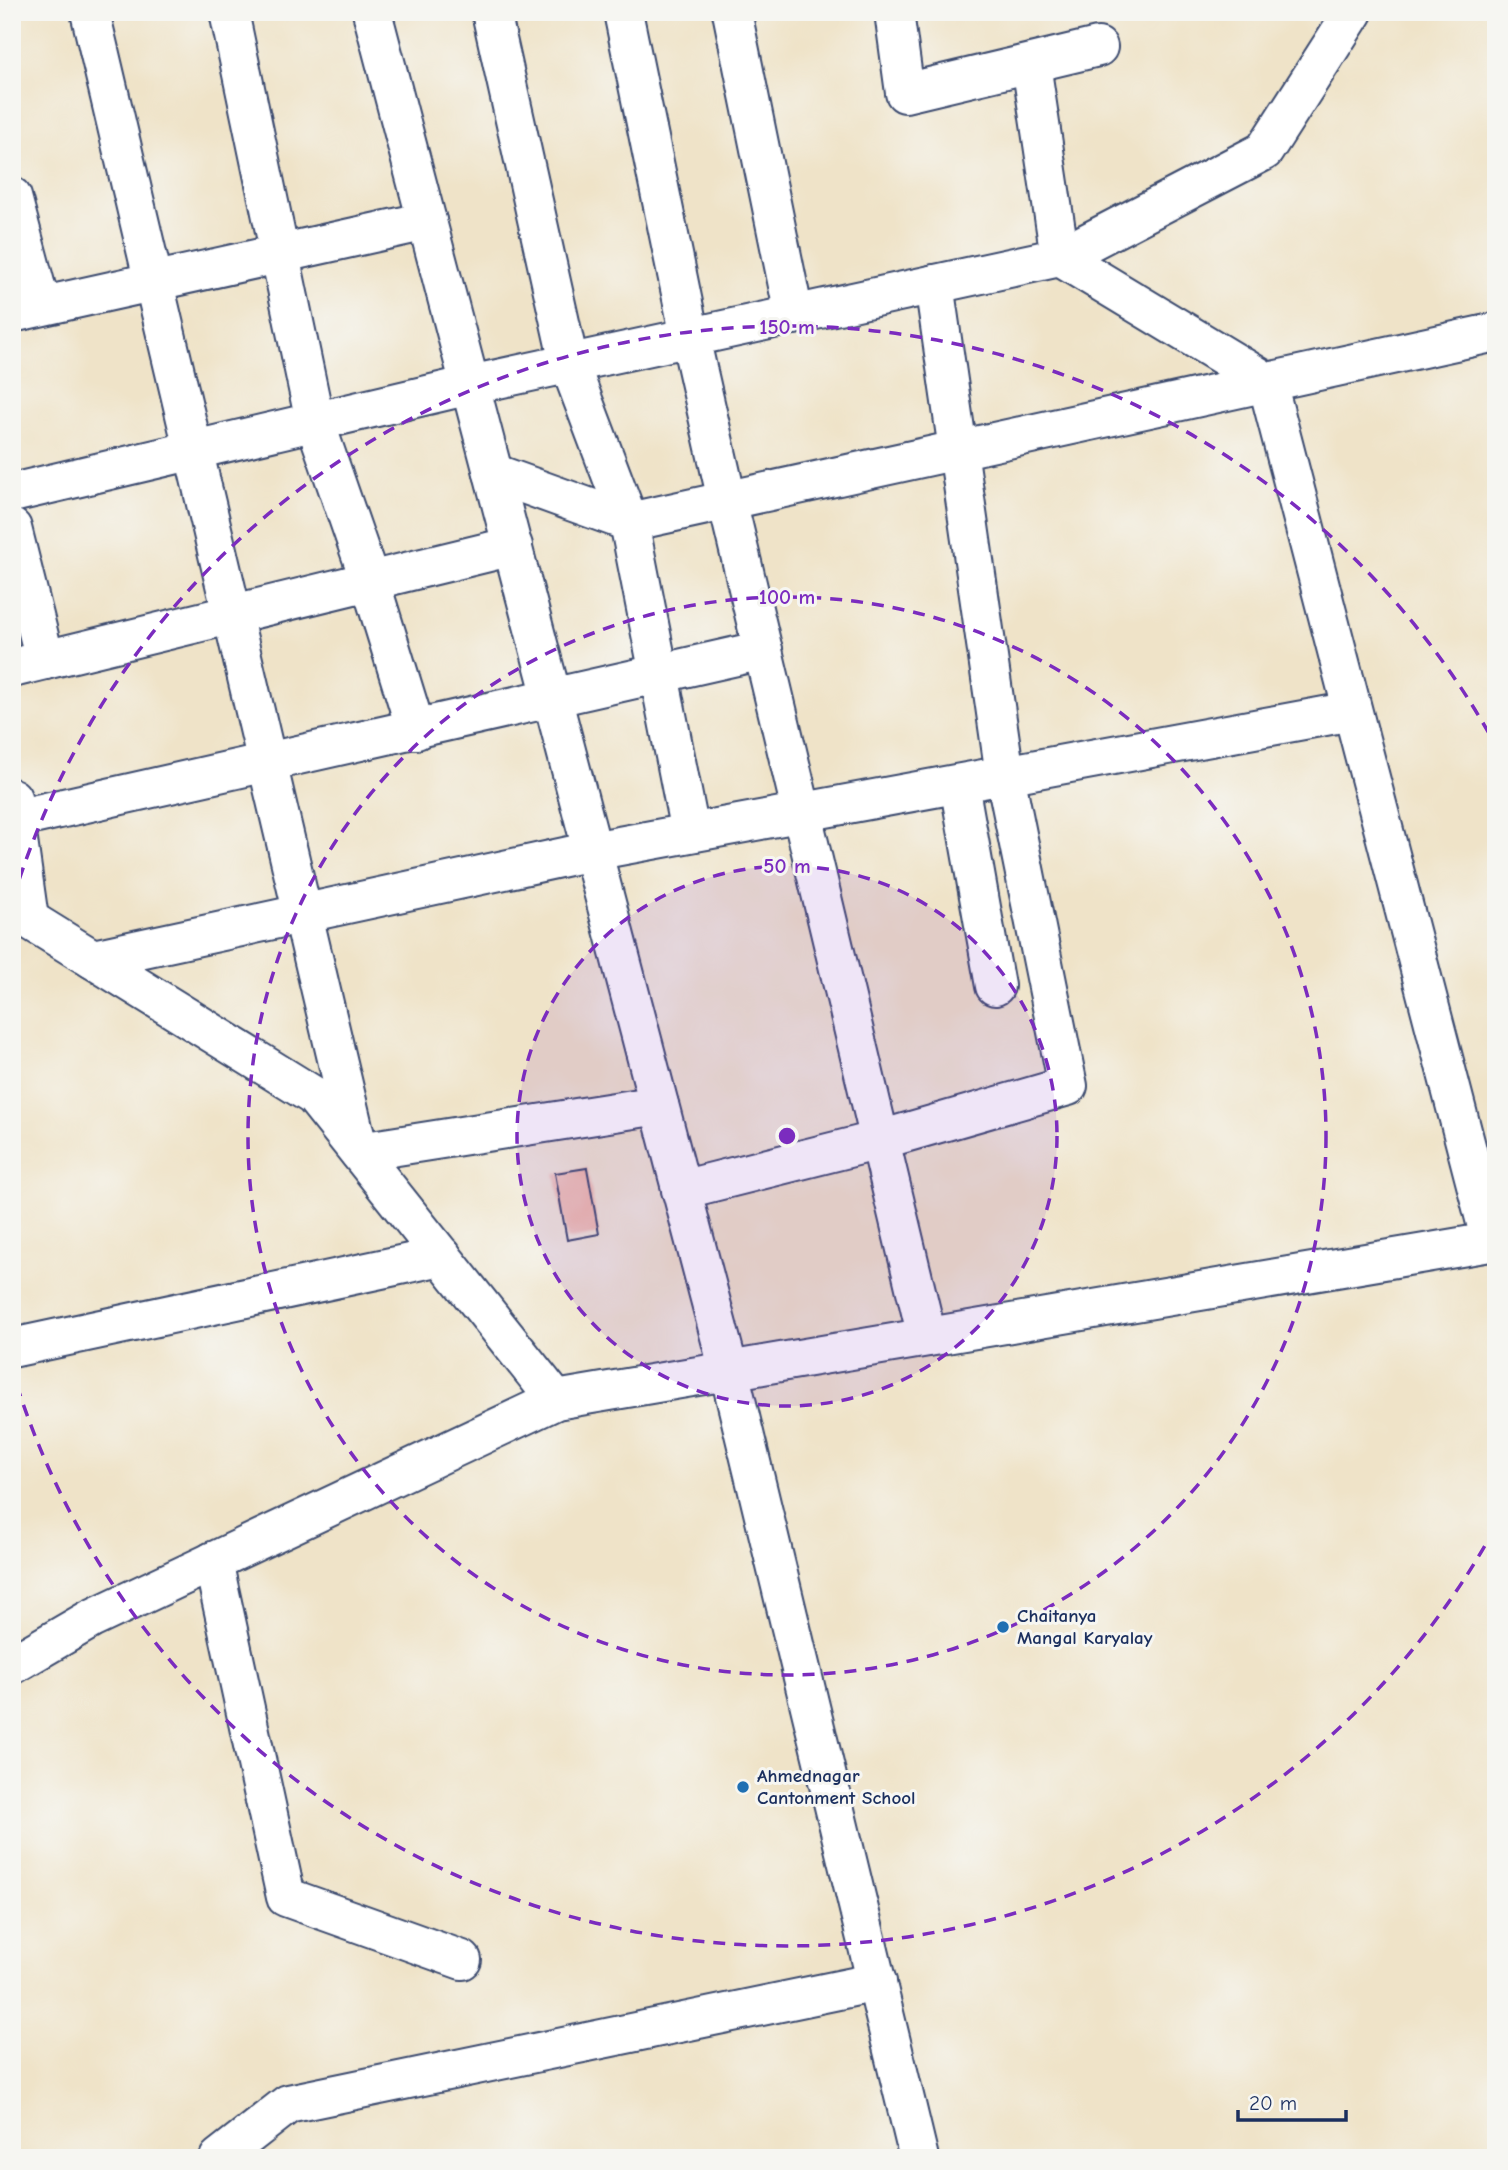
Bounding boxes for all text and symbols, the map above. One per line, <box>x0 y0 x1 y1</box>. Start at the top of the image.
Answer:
text: 150 m <box>759 315 815 339</box>
text: 100 m <box>759 585 815 609</box>
text: 50 m <box>763 854 811 878</box>
centre of rings <box>775 1124 799 1148</box>
place label: Chaitanya Mangal Karyalay <box>1017 1605 1153 1649</box>
marker: Chaitanya Mangal Karyalay <box>995 1619 1011 1635</box>
place label: Ahmednagar Cantonment School <box>757 1765 916 1809</box>
marker: Ahmednagar Cantonment School <box>735 1779 751 1795</box>
scale bar <box>1238 2079 1347 2123</box>
text: 20 m <box>1249 2091 1297 2115</box>

